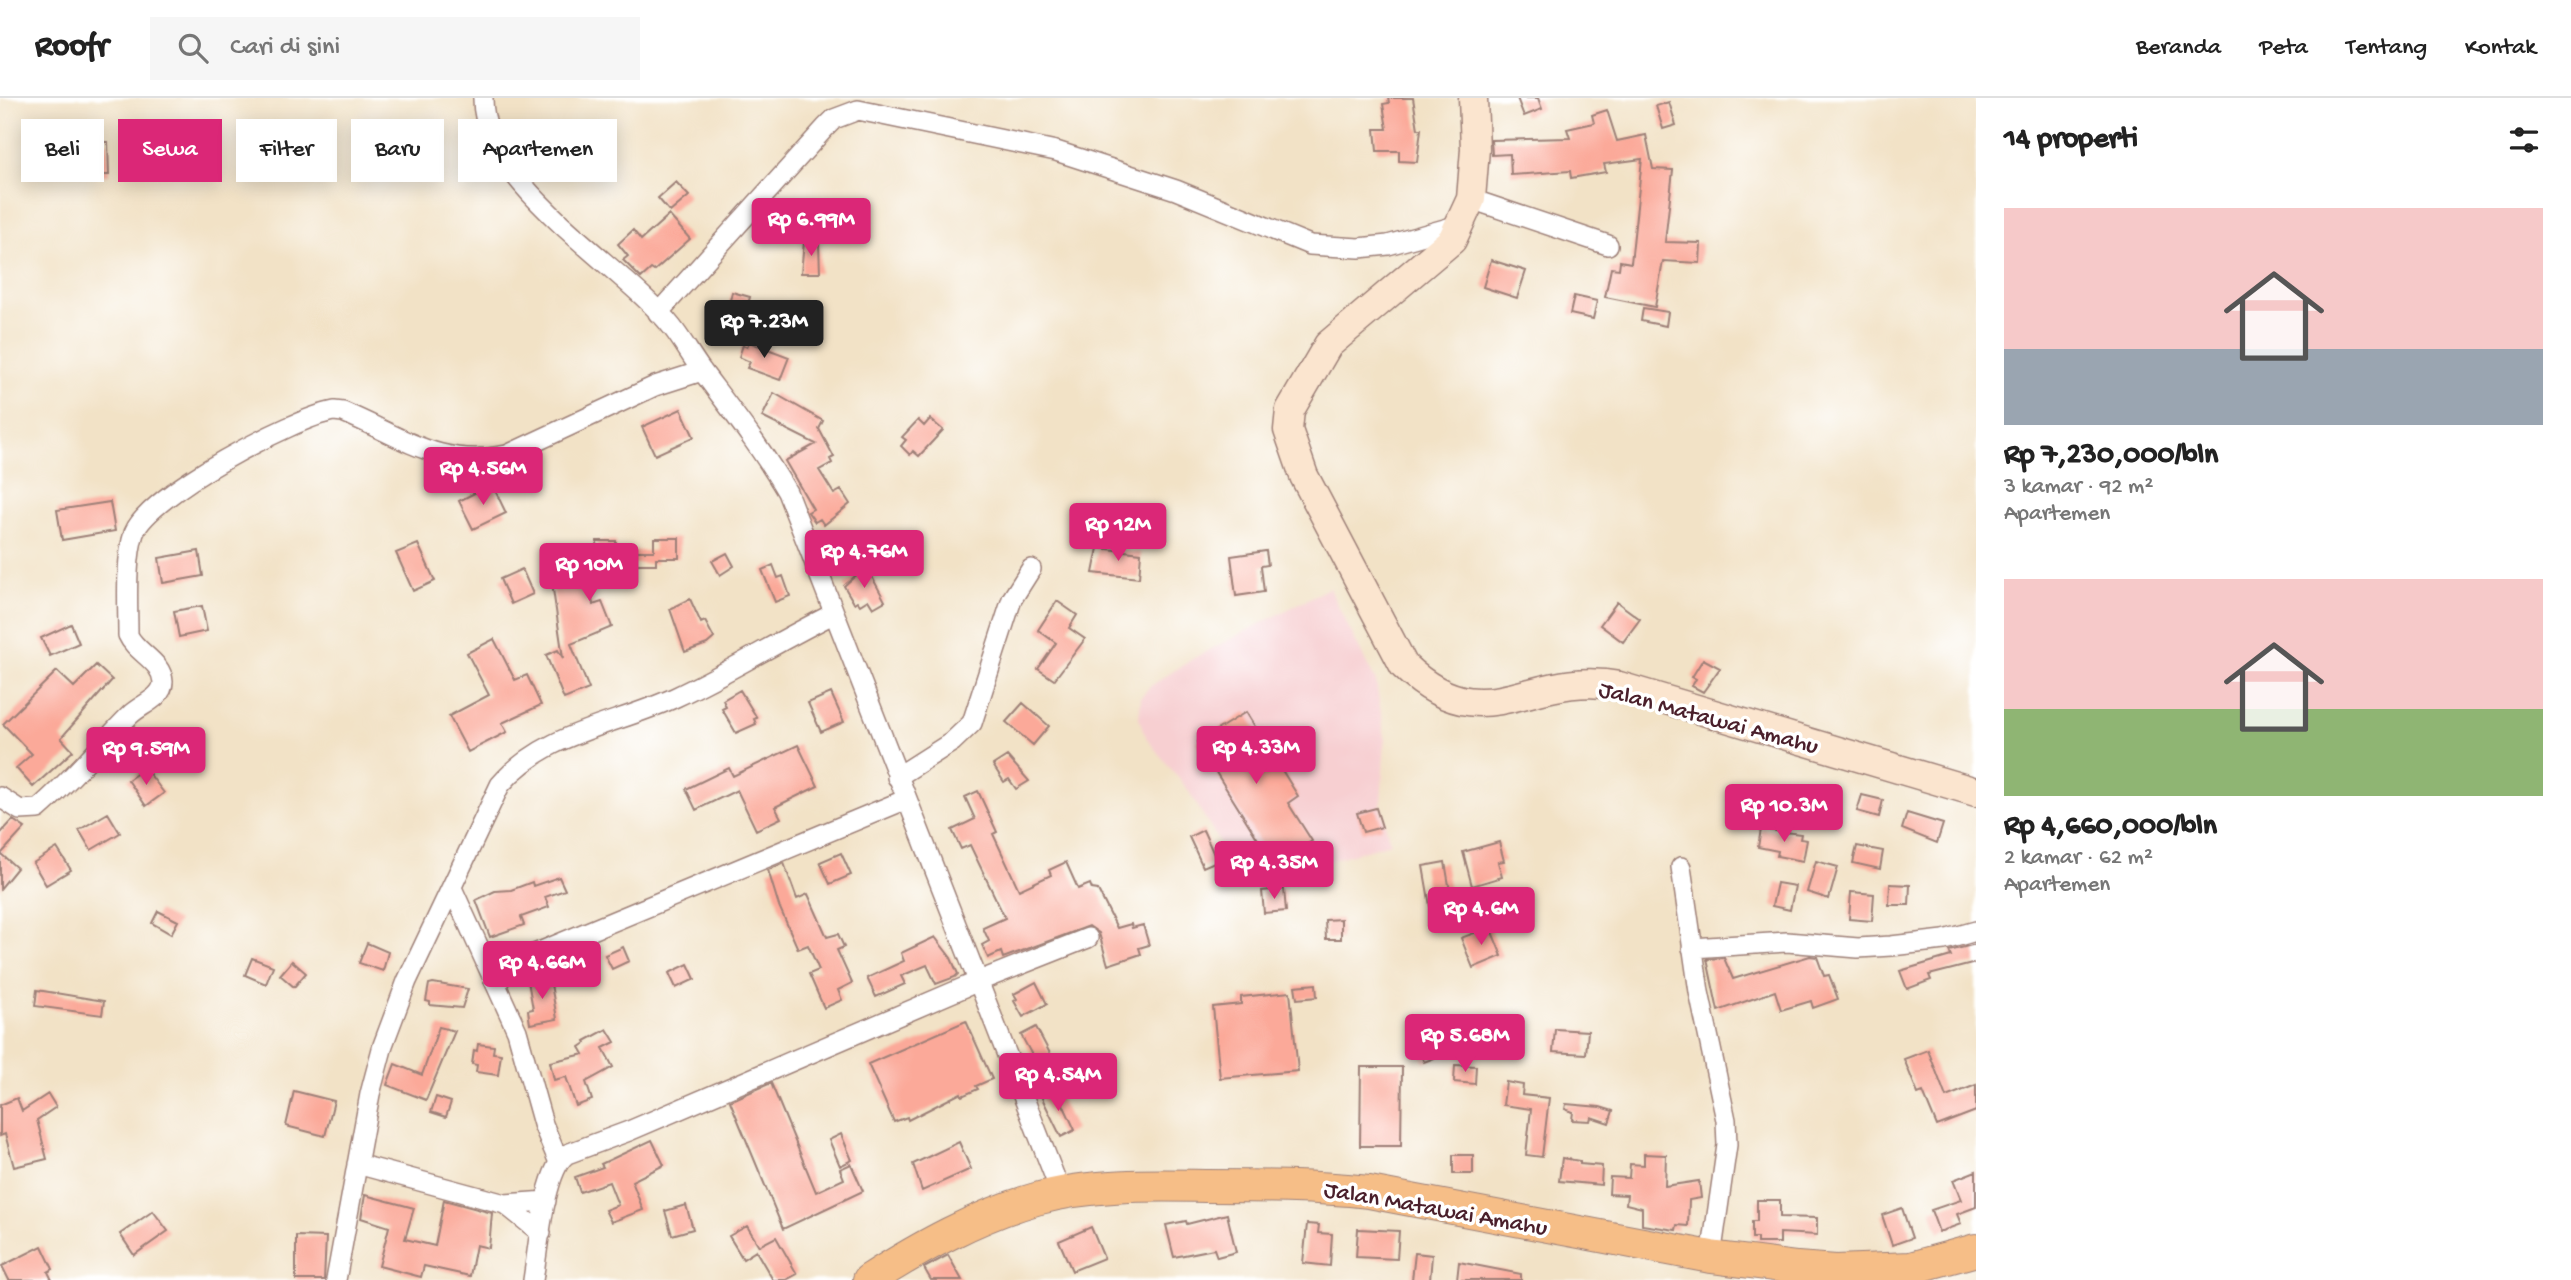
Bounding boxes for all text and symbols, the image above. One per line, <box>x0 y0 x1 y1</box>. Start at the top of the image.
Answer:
search box <box>150 17 640 80</box>
text: Roofr <box>35 29 108 67</box>
icon: search <box>174 29 212 67</box>
text: Cari di sini <box>230 33 340 64</box>
text: Beranda <box>2136 34 2221 63</box>
text: Peta <box>2259 34 2308 63</box>
text: Tentang <box>2346 34 2427 63</box>
text: Kontak <box>2465 34 2536 63</box>
chip: Beli <box>21 119 104 182</box>
chip: Sewa <box>118 119 222 182</box>
chip: Filter <box>236 119 337 182</box>
chip: Baru <box>351 119 444 182</box>
chip: Apartemen <box>458 119 617 182</box>
icon: filters <box>2505 121 2543 159</box>
text: 14 properti <box>2004 123 2138 158</box>
pin: Rp 6.99M <box>739 198 883 258</box>
text: Rp 6.99M <box>768 207 854 234</box>
icon: home <box>2211 253 2337 379</box>
pin: Rp 7.23M <box>692 300 836 360</box>
text: Rp 7.23M <box>720 309 808 336</box>
text: Rp 7,230,000/bln <box>2004 439 2218 474</box>
pin: Rp 4.56M <box>411 448 555 507</box>
text: Rp 4.56M <box>440 456 526 483</box>
text: 3 kamar · 92 m² <box>2004 474 2153 501</box>
text: Apartemen <box>2004 501 2110 528</box>
pin: Rp 12M <box>1061 504 1175 563</box>
text: Rp 12M <box>1085 512 1151 539</box>
pin: Rp 4.76M <box>792 531 936 590</box>
text: Rp 4.76M <box>821 539 907 566</box>
pin: Rp 10M <box>532 544 646 603</box>
text: Rp 10M <box>555 552 623 579</box>
icon: home <box>2211 624 2337 750</box>
street label: Jalan Matawai Amahu <box>1595 676 1821 763</box>
pin: Rp 4.33M <box>1184 726 1328 786</box>
pin: Rp 9.59M <box>74 728 218 787</box>
text: Rp 4.33M <box>1213 735 1299 762</box>
text: Rp 9.59M <box>102 736 190 763</box>
pin: Rp 10.3M <box>1712 784 1856 844</box>
text: Rp 10.3M <box>1741 793 1827 820</box>
text: Rp 4,660,000/bln <box>2004 810 2217 845</box>
pin: Rp 4.35M <box>1202 842 1346 901</box>
text: 2 kamar · 62 m² <box>2004 845 2153 872</box>
text: Rp 4.35M <box>1231 850 1317 877</box>
text: Apartemen <box>2004 872 2110 899</box>
pin: Rp 4.6M <box>1416 888 1546 947</box>
text: Rp 4.6M <box>1444 896 1518 923</box>
pin: Rp 4.66M <box>470 942 614 1001</box>
text: Rp 4.66M <box>499 950 585 977</box>
pin: Rp 5.68M <box>1393 1014 1537 1074</box>
text: Rp 5.68M <box>1421 1023 1509 1050</box>
pin: Rp 4.54M <box>986 1054 1130 1113</box>
text: Rp 4.54M <box>1015 1062 1101 1089</box>
street label: Jalan Matawai Amahu <box>1321 1177 1549 1244</box>

